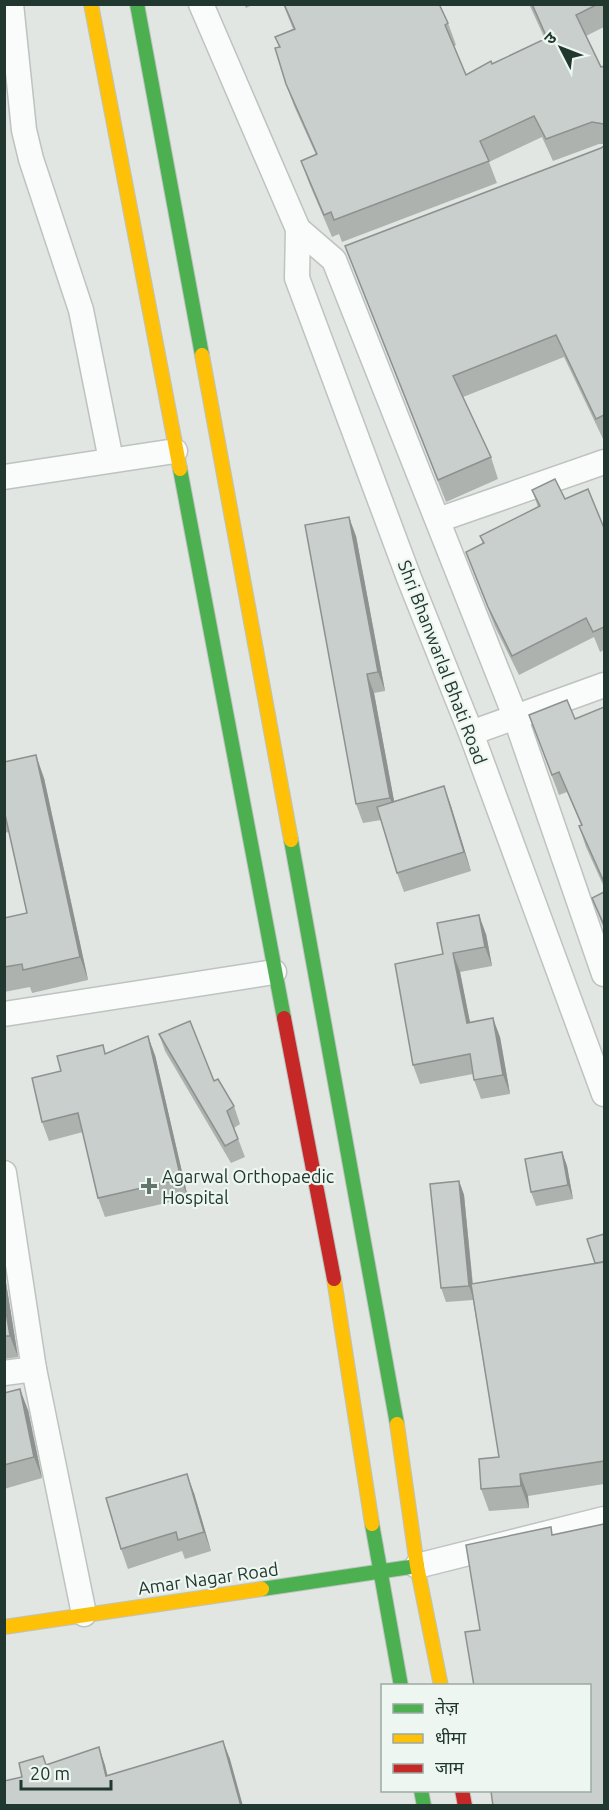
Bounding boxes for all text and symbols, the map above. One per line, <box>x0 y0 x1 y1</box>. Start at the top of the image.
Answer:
north arrow <box>531 18 591 78</box>
text: उ <box>540 28 560 47</box>
street label: Shri Bhanwarlal Bhati Road <box>395 557 491 767</box>
place label: Agarwal Orthopaedic Hospital <box>162 1166 334 1207</box>
marker: Agarwal Orthopaedic Hospital <box>140 1177 158 1195</box>
street label: Amar Nagar Road <box>137 1558 279 1598</box>
legend <box>381 1684 591 1792</box>
text: तेज़ <box>435 1697 459 1717</box>
text: धीमा <box>435 1727 466 1747</box>
scale bar <box>21 1753 111 1791</box>
text: जाम <box>435 1757 465 1777</box>
text: 20 m <box>30 1763 70 1783</box>

